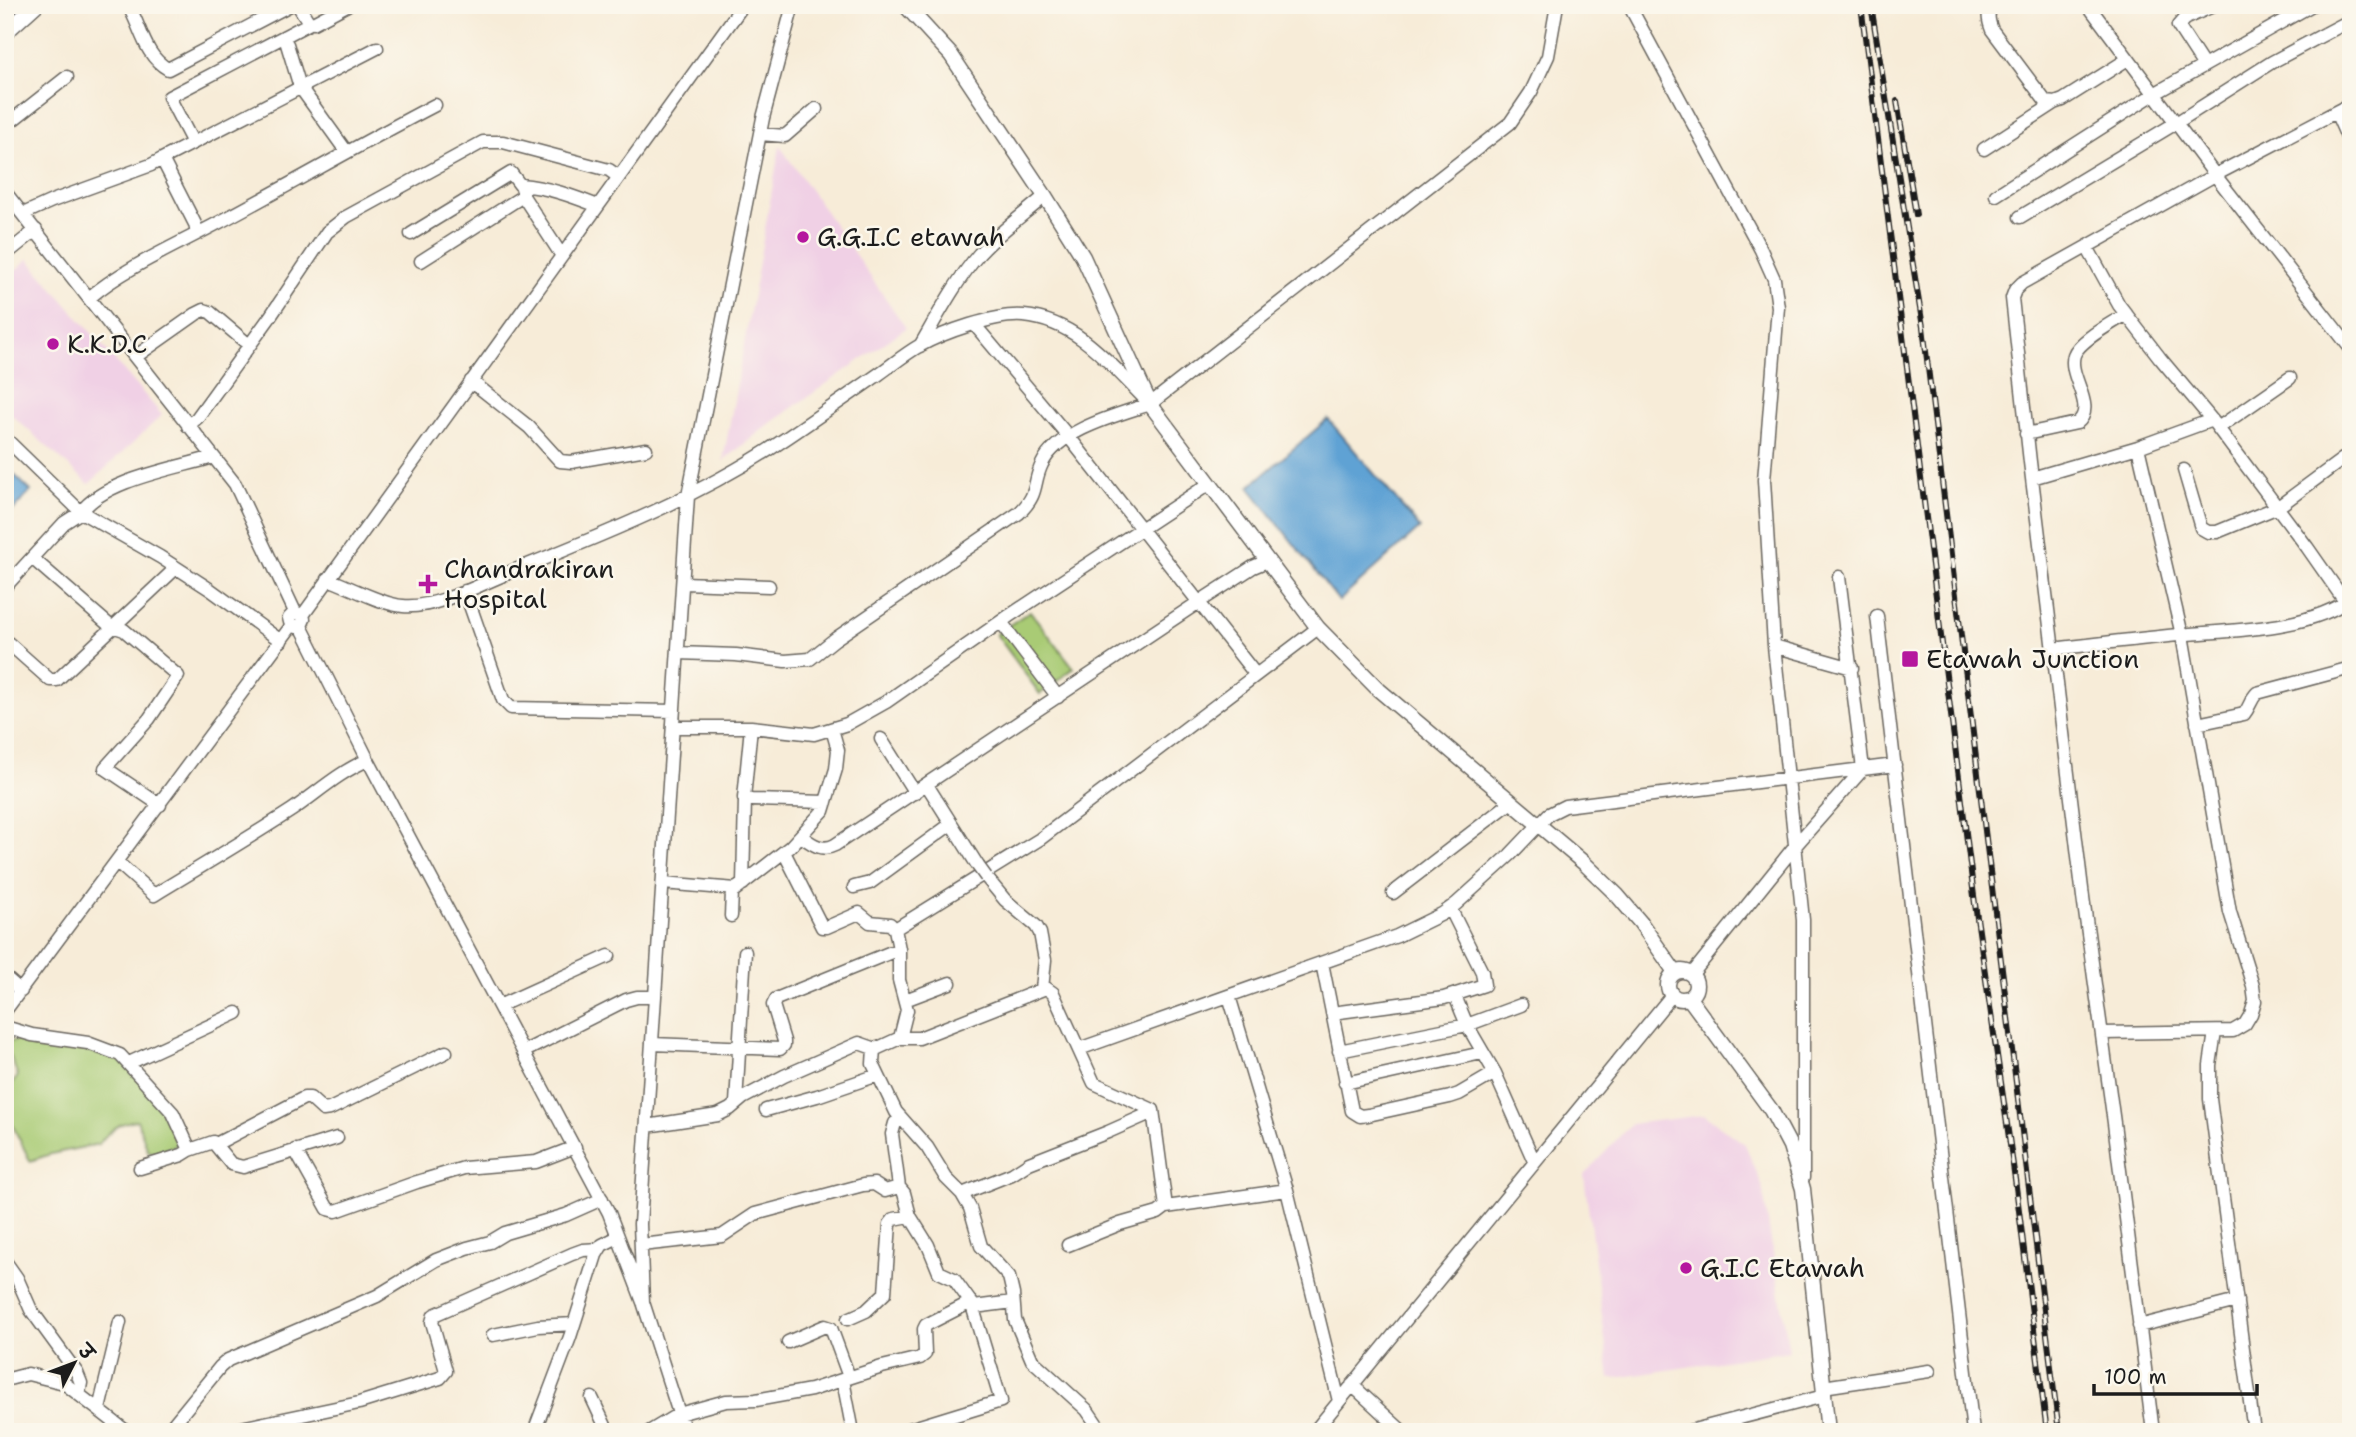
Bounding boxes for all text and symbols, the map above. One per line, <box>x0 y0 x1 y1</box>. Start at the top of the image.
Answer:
place label: G.G.I.C etawah <box>817 219 1005 254</box>
marker: G.G.I.C etawah <box>795 229 811 245</box>
place label: K.K.D.C <box>67 326 147 361</box>
marker: K.K.D.C <box>45 336 61 352</box>
place label: Chandrakiran Hospital <box>444 551 614 616</box>
marker: Chandrakiran Hospital <box>418 574 438 594</box>
place label: Etawah Junction <box>1926 641 2139 676</box>
marker: Etawah Junction <box>1900 649 1920 669</box>
place label: G.I.C Etawah <box>1700 1250 1865 1285</box>
marker: G.I.C Etawah <box>1678 1260 1694 1276</box>
north arrow <box>38 1328 108 1398</box>
text: उ <box>71 1337 101 1367</box>
scale bar <box>2094 1353 2256 1397</box>
text: 100 m <box>2104 1363 2167 1391</box>

